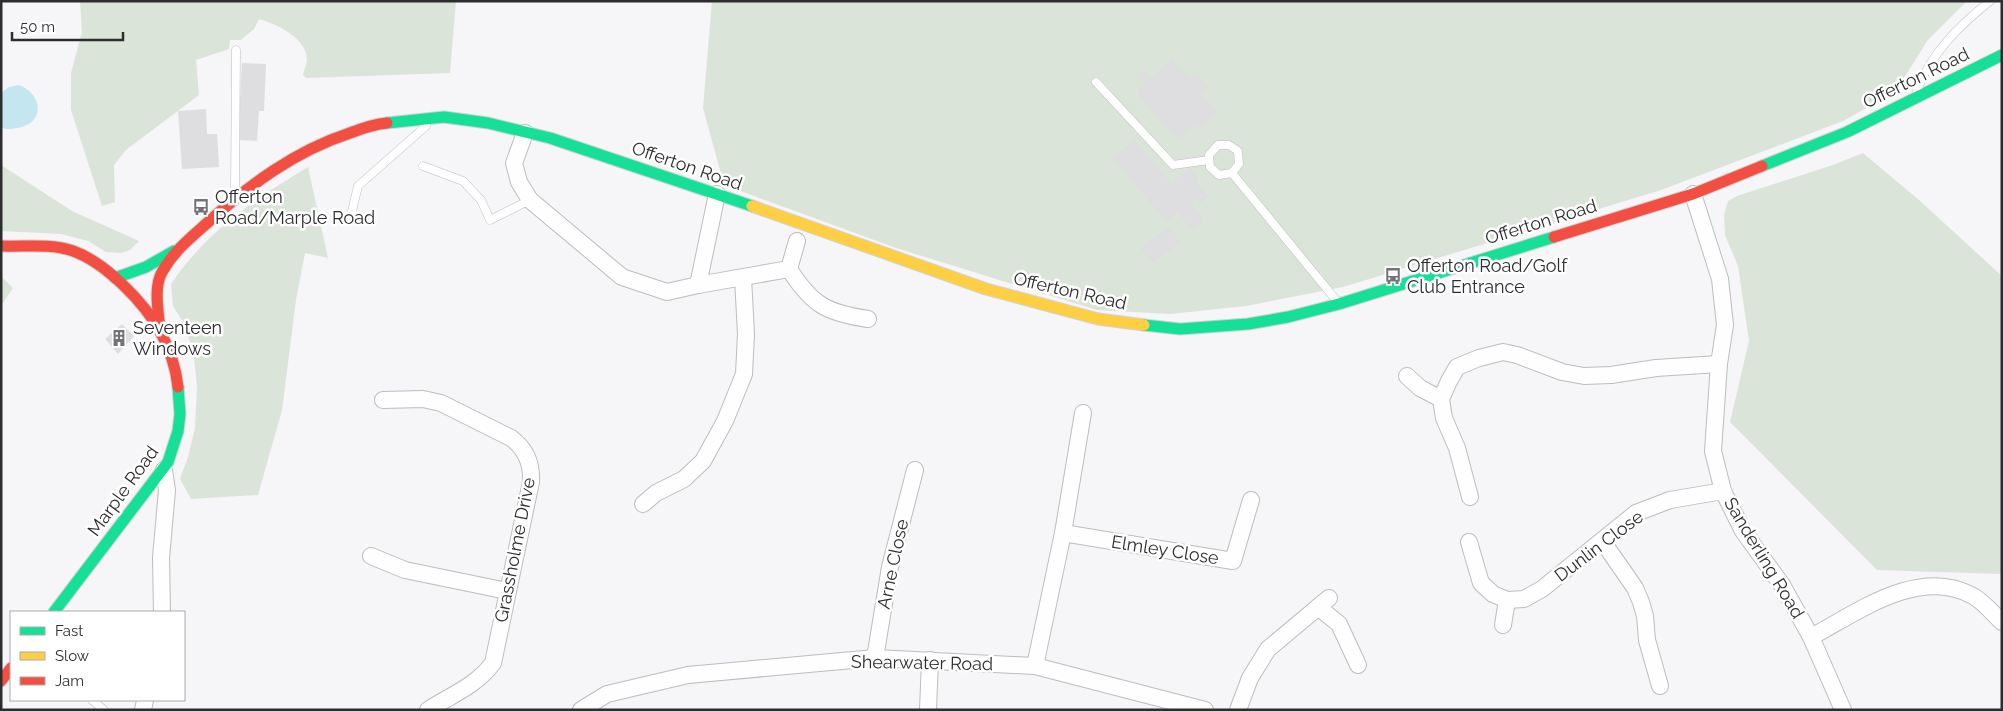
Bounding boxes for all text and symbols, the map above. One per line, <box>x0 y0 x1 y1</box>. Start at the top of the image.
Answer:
scale bar <box>12 10 124 42</box>
text: 50 m <box>20 18 55 36</box>
street label: Offerton Road <box>1859 43 1972 112</box>
street label: Offerton Road <box>629 137 745 194</box>
place label: Offerton Road/Marple Road <box>215 186 375 228</box>
street label: Offerton Road <box>1483 195 1599 248</box>
bus stop icon: Offerton Road/Marple Road <box>191 197 211 217</box>
place label: Offerton Road/Golf Club Entrance <box>1407 255 1568 297</box>
bus stop icon: Offerton Road/Golf Club Entrance <box>1383 266 1403 286</box>
street label: Offerton Road <box>1012 267 1129 314</box>
place label: Seventeen Windows <box>133 317 222 359</box>
building icon: Seventeen Windows <box>109 328 129 348</box>
street label: Marple Road <box>83 442 162 540</box>
street label: Grassholme Drive <box>490 475 539 624</box>
street label: Sanderling Road <box>1720 493 1809 622</box>
street label: Dunlin Close <box>1550 505 1647 586</box>
street label: Arne Close <box>873 517 912 611</box>
street label: Elmley Close <box>1110 531 1221 568</box>
legend <box>10 611 185 701</box>
text: Fast <box>55 622 83 640</box>
text: Slow <box>55 647 89 665</box>
street label: Shearwater Road <box>851 651 993 674</box>
text: Jam <box>55 672 84 690</box>

